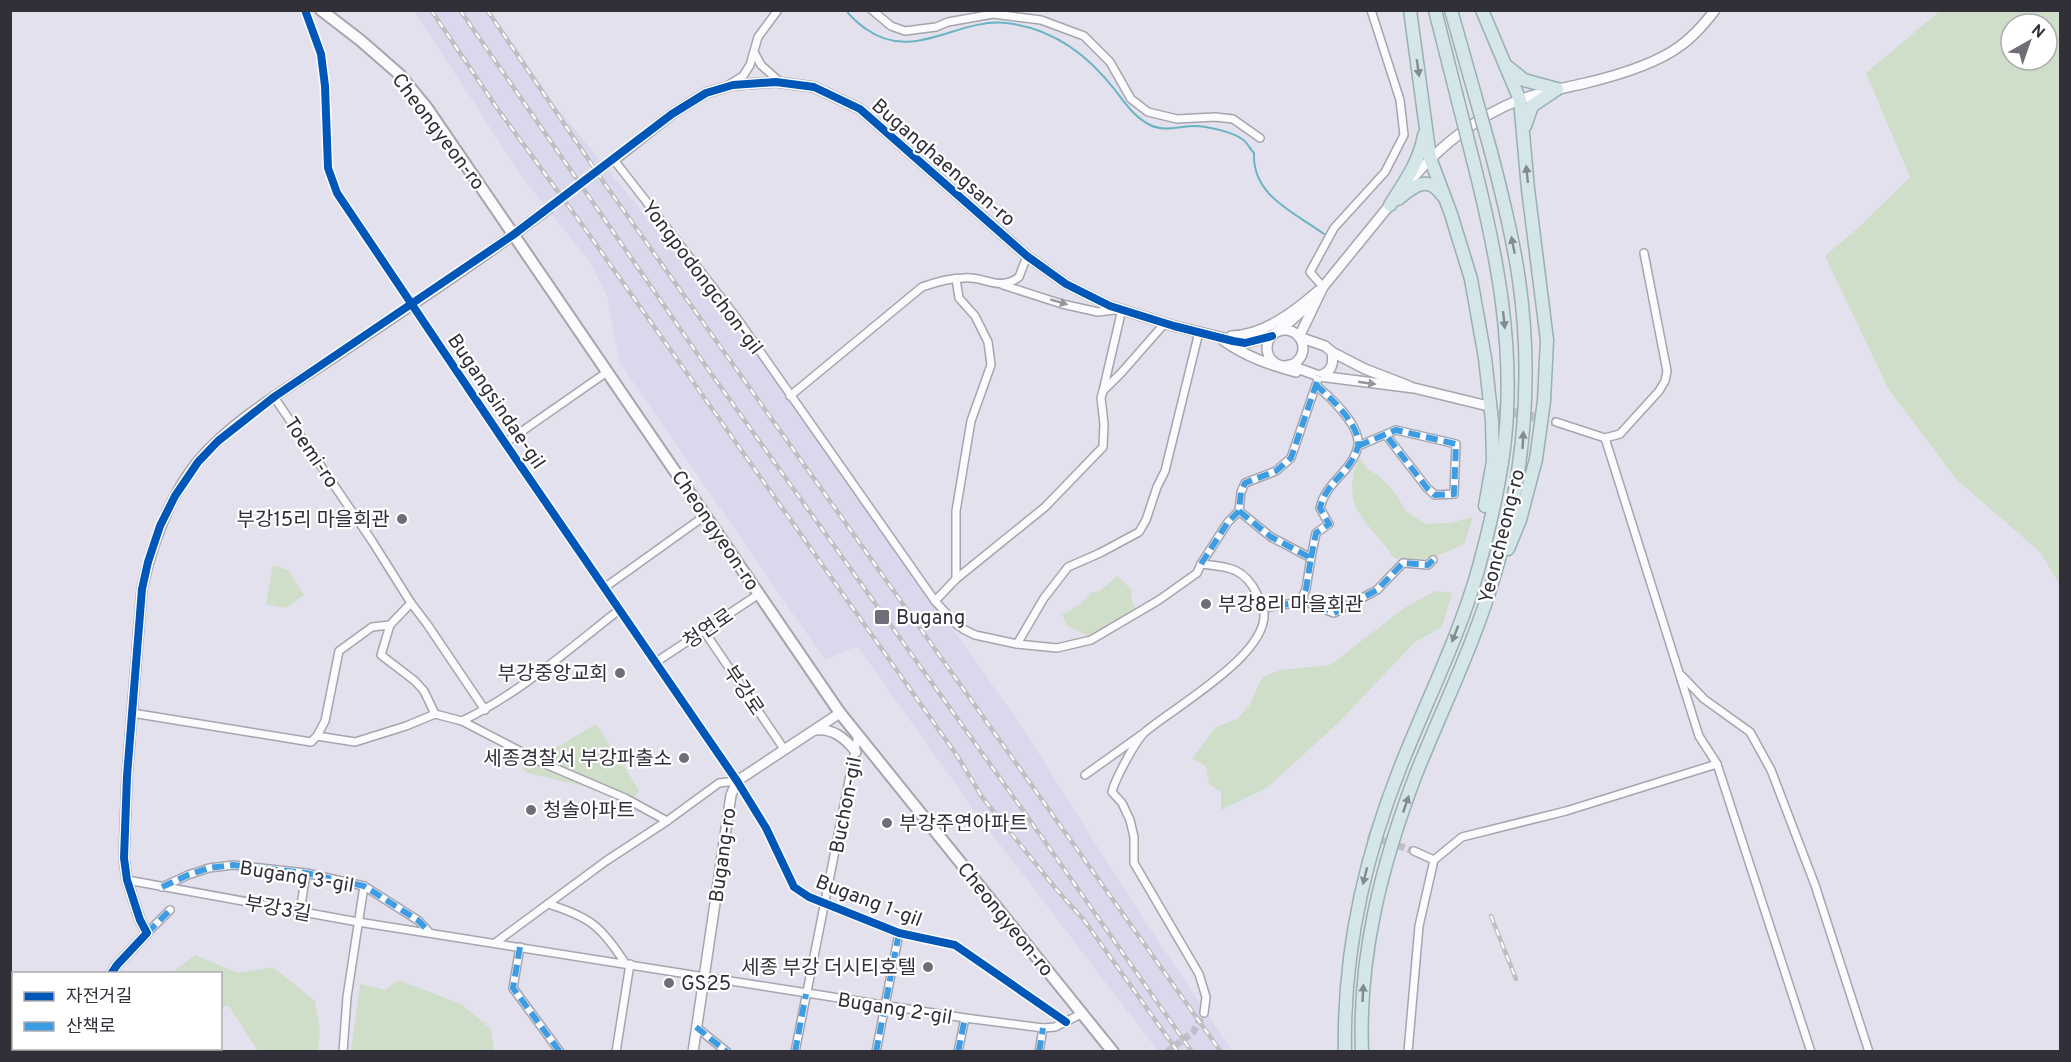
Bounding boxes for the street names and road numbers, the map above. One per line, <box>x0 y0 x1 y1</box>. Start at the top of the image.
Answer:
street label: Cheongyeon-ro <box>385 68 490 196</box>
street label: Buganghaengsan-ro <box>865 94 1020 233</box>
street label: Yongpodongchon-gil <box>635 196 768 361</box>
street label: Bugangsindae-gil <box>440 329 550 475</box>
street label: Toemi-ro <box>277 412 344 494</box>
street label: Cheongyeon-ro <box>664 466 764 596</box>
street label: Yeoncheong-ro <box>1474 467 1532 606</box>
street label: 청연로 <box>679 603 739 656</box>
street label: 부강로 <box>716 661 769 721</box>
street label: Buchon-gil <box>825 755 869 856</box>
street label: Bugang-ro <box>704 806 744 904</box>
street label: Bugang 3-gil <box>238 856 356 900</box>
street label: Cheongyeon-ro <box>950 858 1059 983</box>
street label: Bugang 1-gil <box>811 870 925 934</box>
street label: 부강3길 <box>242 891 313 929</box>
street label: Bugang 2-gil <box>835 988 954 1032</box>

